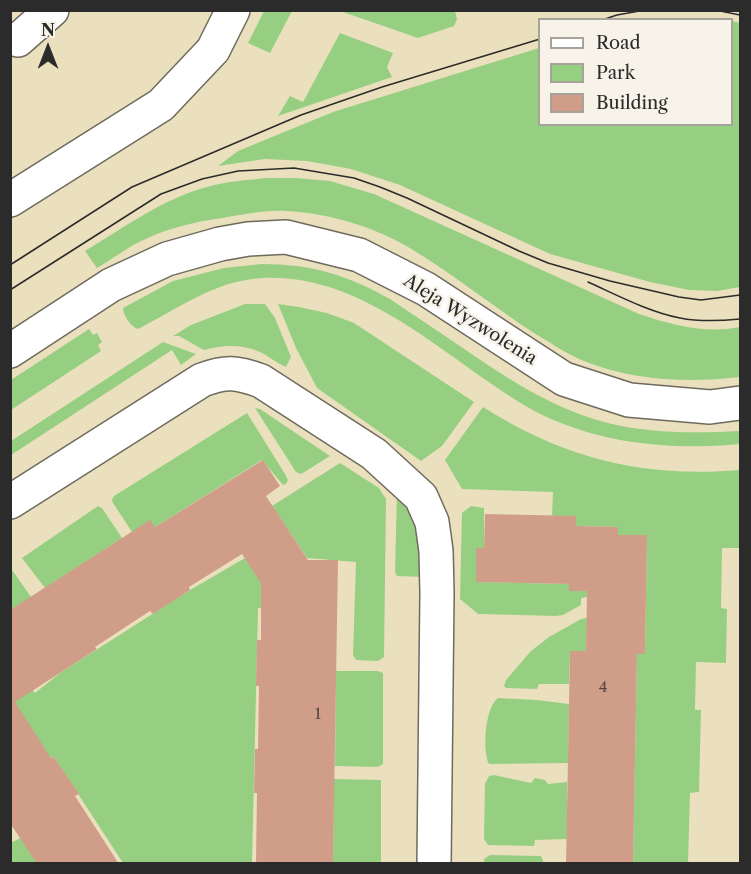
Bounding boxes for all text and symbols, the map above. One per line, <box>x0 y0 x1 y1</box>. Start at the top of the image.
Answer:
north arrow <box>18 18 78 78</box>
legend <box>538 18 733 126</box>
text: N <box>41 20 55 40</box>
text: Road <box>596 32 641 54</box>
text: Park <box>596 62 635 84</box>
text: Building <box>596 92 668 114</box>
street label: Aleja Wyzwolenia <box>399 270 541 370</box>
house number: 4 <box>599 679 607 697</box>
house number: 1 <box>315 706 321 724</box>

